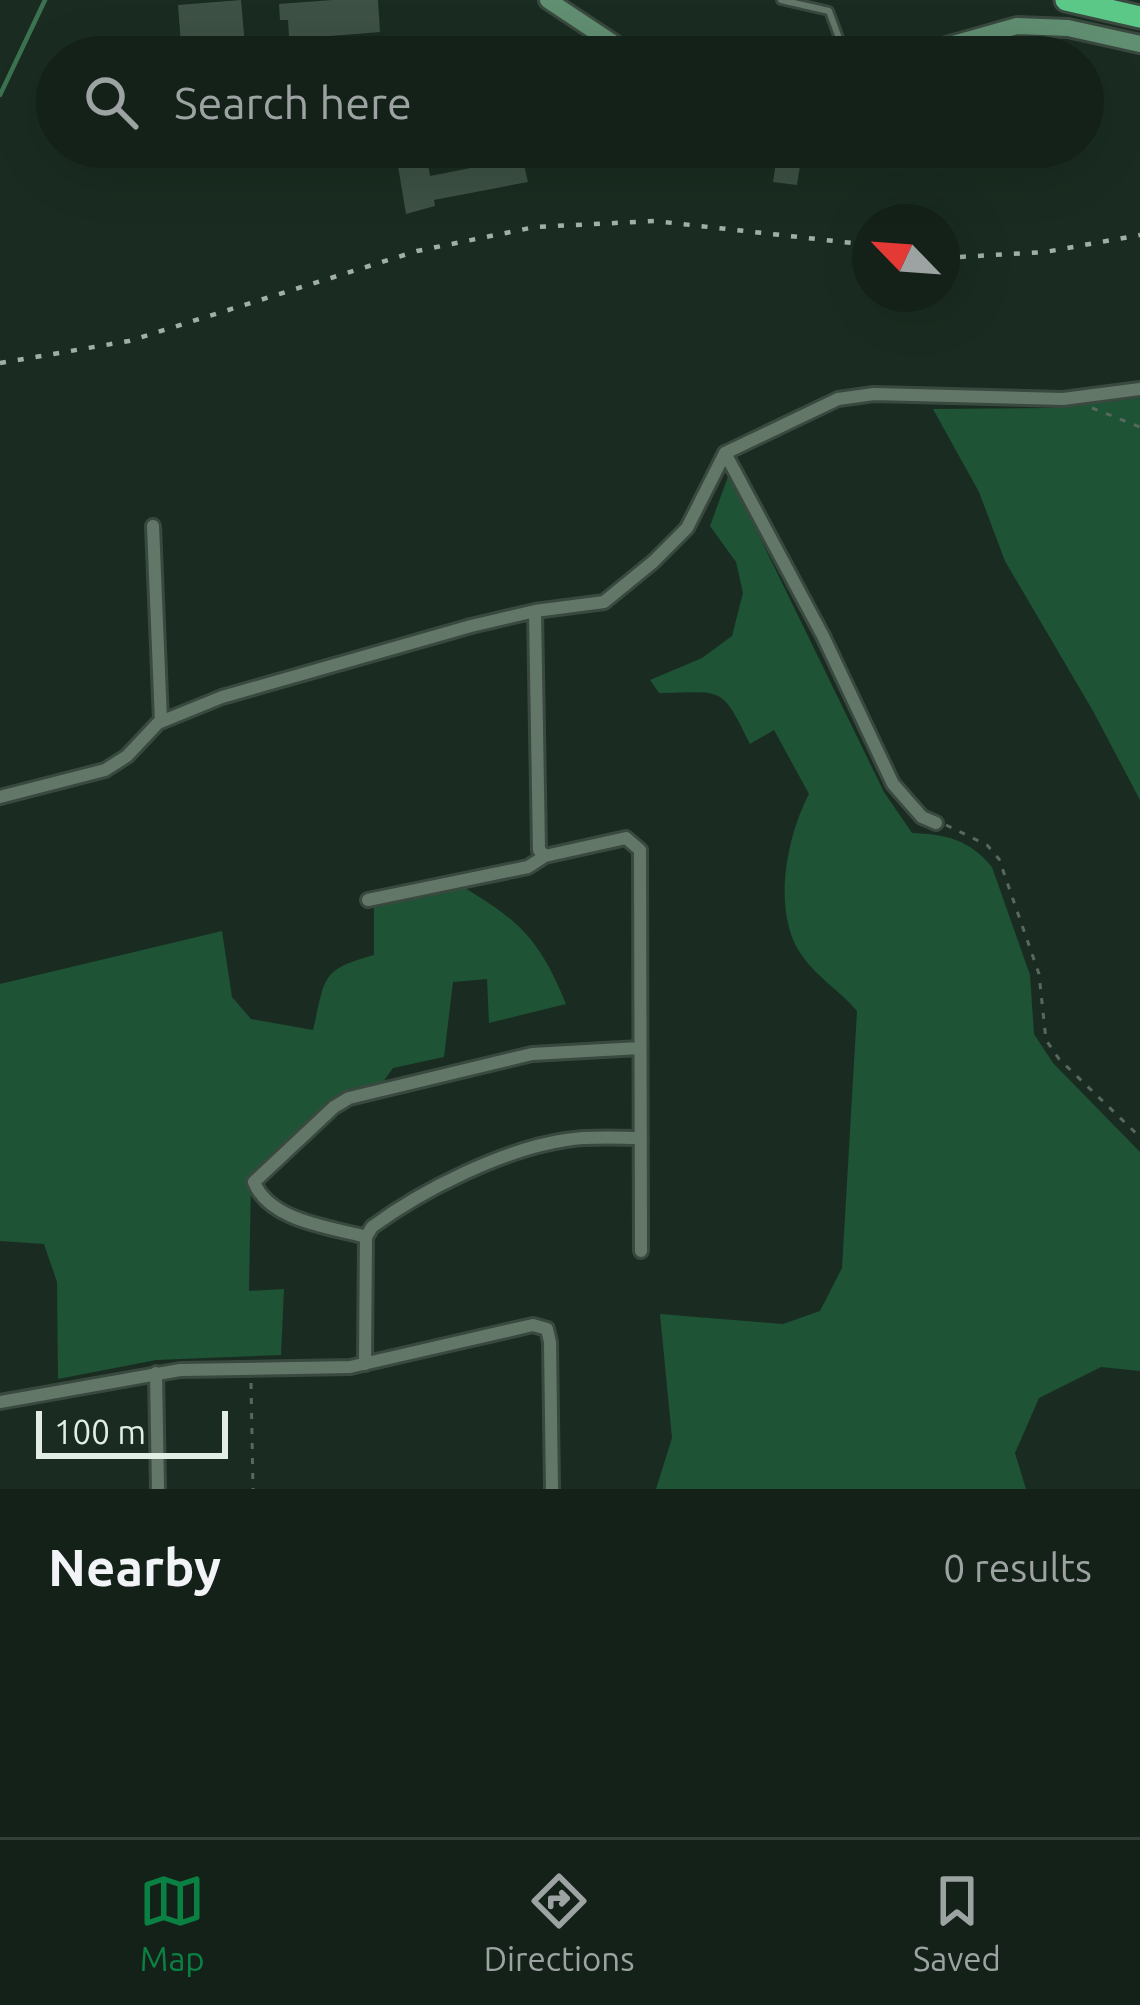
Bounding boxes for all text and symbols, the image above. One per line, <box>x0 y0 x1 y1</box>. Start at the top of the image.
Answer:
search box <box>36 36 1104 168</box>
icon: search <box>78 69 144 135</box>
text: Search here <box>174 77 412 128</box>
north arrow <box>852 204 960 312</box>
scale bar <box>36 1405 228 1458</box>
text: 100 m <box>54 1413 146 1450</box>
text: Nearby <box>48 1538 221 1596</box>
text: 0 results <box>943 1546 1092 1589</box>
tab: Map <box>139 1868 205 1977</box>
tab: Directions <box>484 1868 634 1977</box>
tab: Saved <box>913 1868 1001 1977</box>

